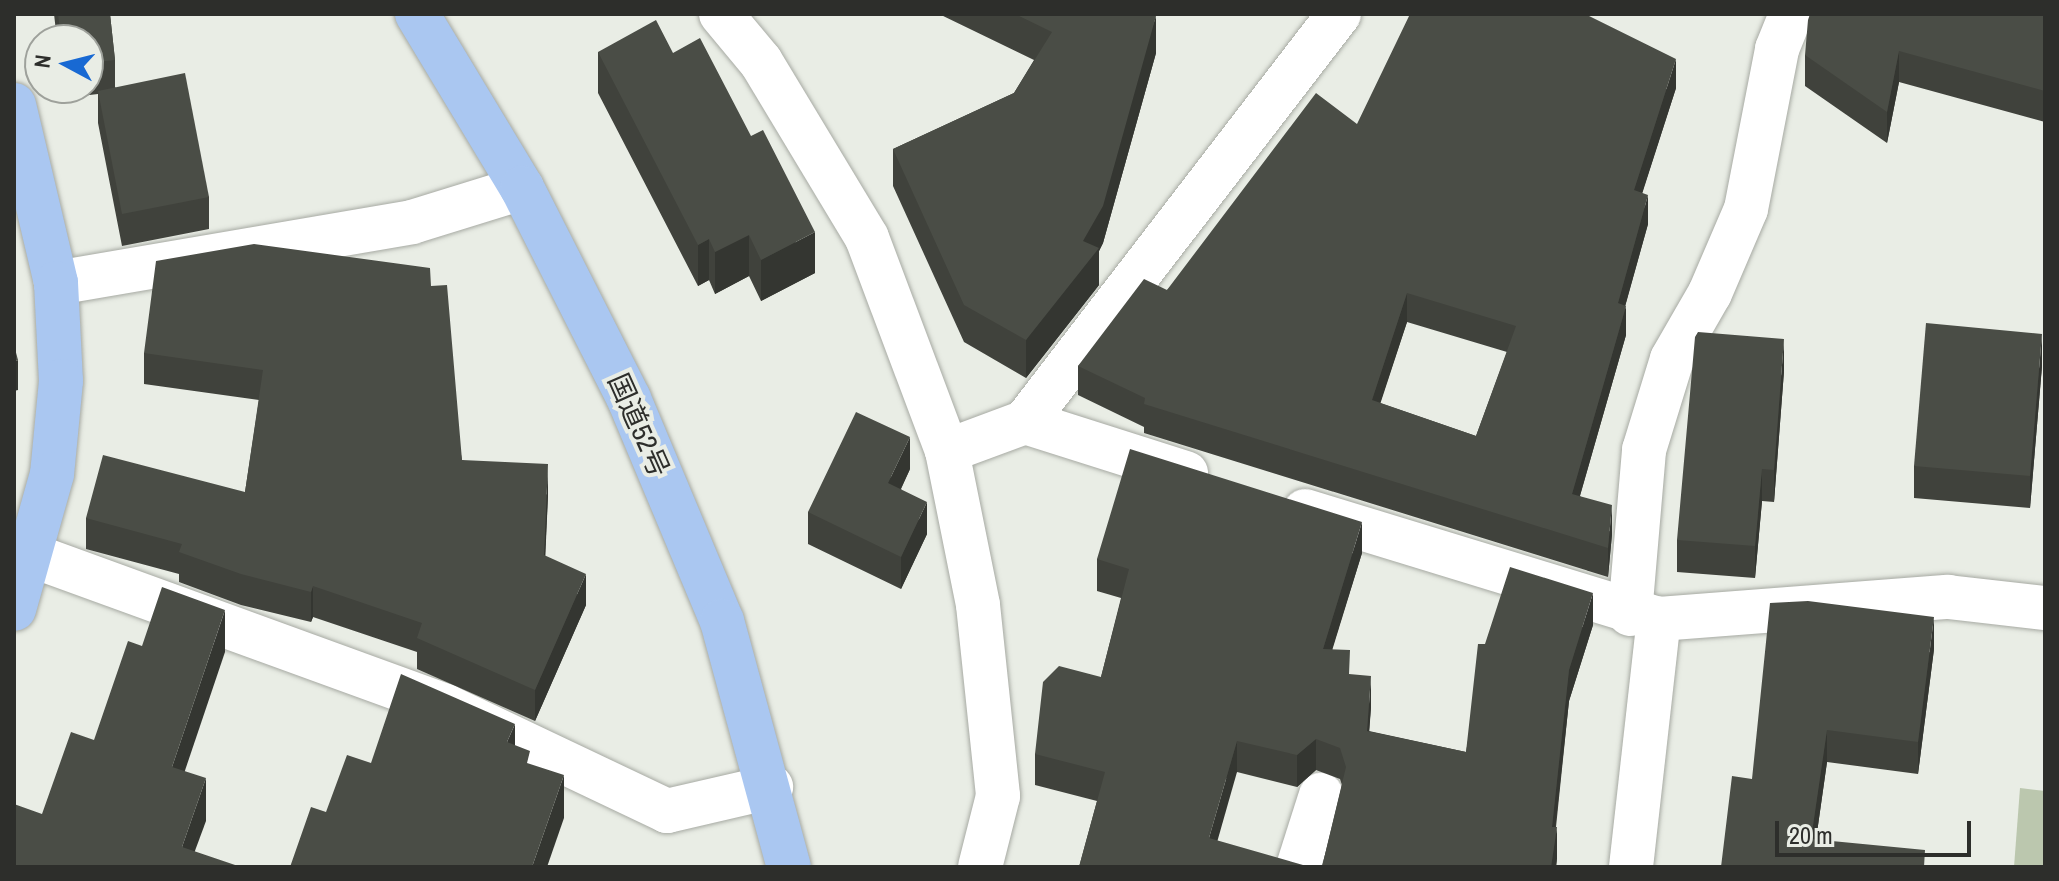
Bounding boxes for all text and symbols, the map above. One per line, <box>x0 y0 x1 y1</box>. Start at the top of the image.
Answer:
north arrow <box>24 24 104 104</box>
text: N <box>26 53 58 70</box>
street label: 国道52号 <box>601 368 677 482</box>
scale bar <box>1779 805 1975 855</box>
text: 20 m <box>1789 819 1833 851</box>

